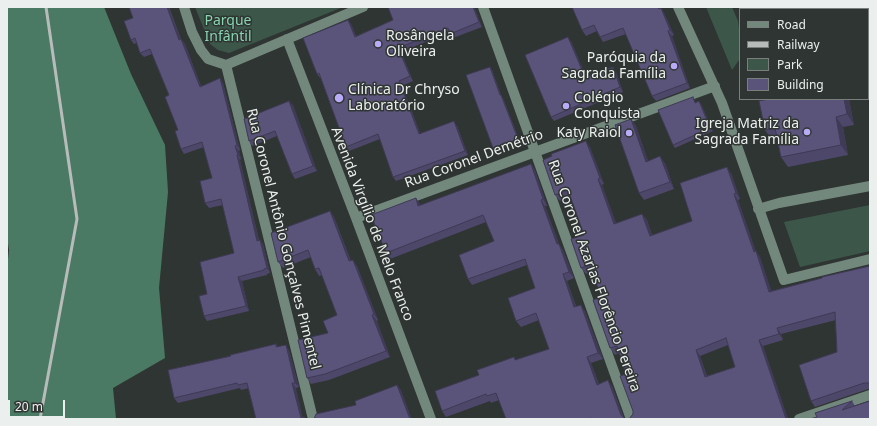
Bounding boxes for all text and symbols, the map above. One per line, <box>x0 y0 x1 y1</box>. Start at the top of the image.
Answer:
legend <box>739 8 869 100</box>
park label: Parque Infântil <box>205 13 251 46</box>
text: Road <box>777 16 806 33</box>
place label: Rosângela Oliveira <box>386 28 454 60</box>
text: Railway <box>777 36 820 53</box>
marker: Rosângela Oliveira <box>373 39 383 49</box>
place label: Paróquia da Sagrada Família <box>561 50 666 82</box>
text: Park <box>777 56 802 73</box>
marker: Paróquia da Sagrada Família <box>669 61 679 71</box>
text: Building <box>777 76 824 93</box>
place label: Clínica Dr Chryso Laboratório <box>348 82 460 114</box>
place label: Colégio Conquista <box>574 90 640 122</box>
marker: Clínica Dr Chryso Laboratório <box>333 92 345 104</box>
marker: Colégio Conquista <box>561 101 571 111</box>
street label: Rua Coronel Antônio Gonçalves Pimentel <box>242 107 324 371</box>
place label: Igreja Matriz da Sagrada Família <box>694 116 799 148</box>
street label: Avenida Virgílio de Melo Franco <box>327 125 417 323</box>
place label: Katy Raiol <box>556 125 621 141</box>
street label: Rua Coronel Demétrio <box>403 126 545 192</box>
marker: Igreja Matriz da Sagrada Família <box>802 127 812 137</box>
marker: Katy Raiol <box>624 128 634 138</box>
street label: Rua Coronel Azarias Florêncio Pereira <box>544 158 644 394</box>
scale bar <box>10 392 67 418</box>
text: 20 m <box>15 398 43 415</box>

